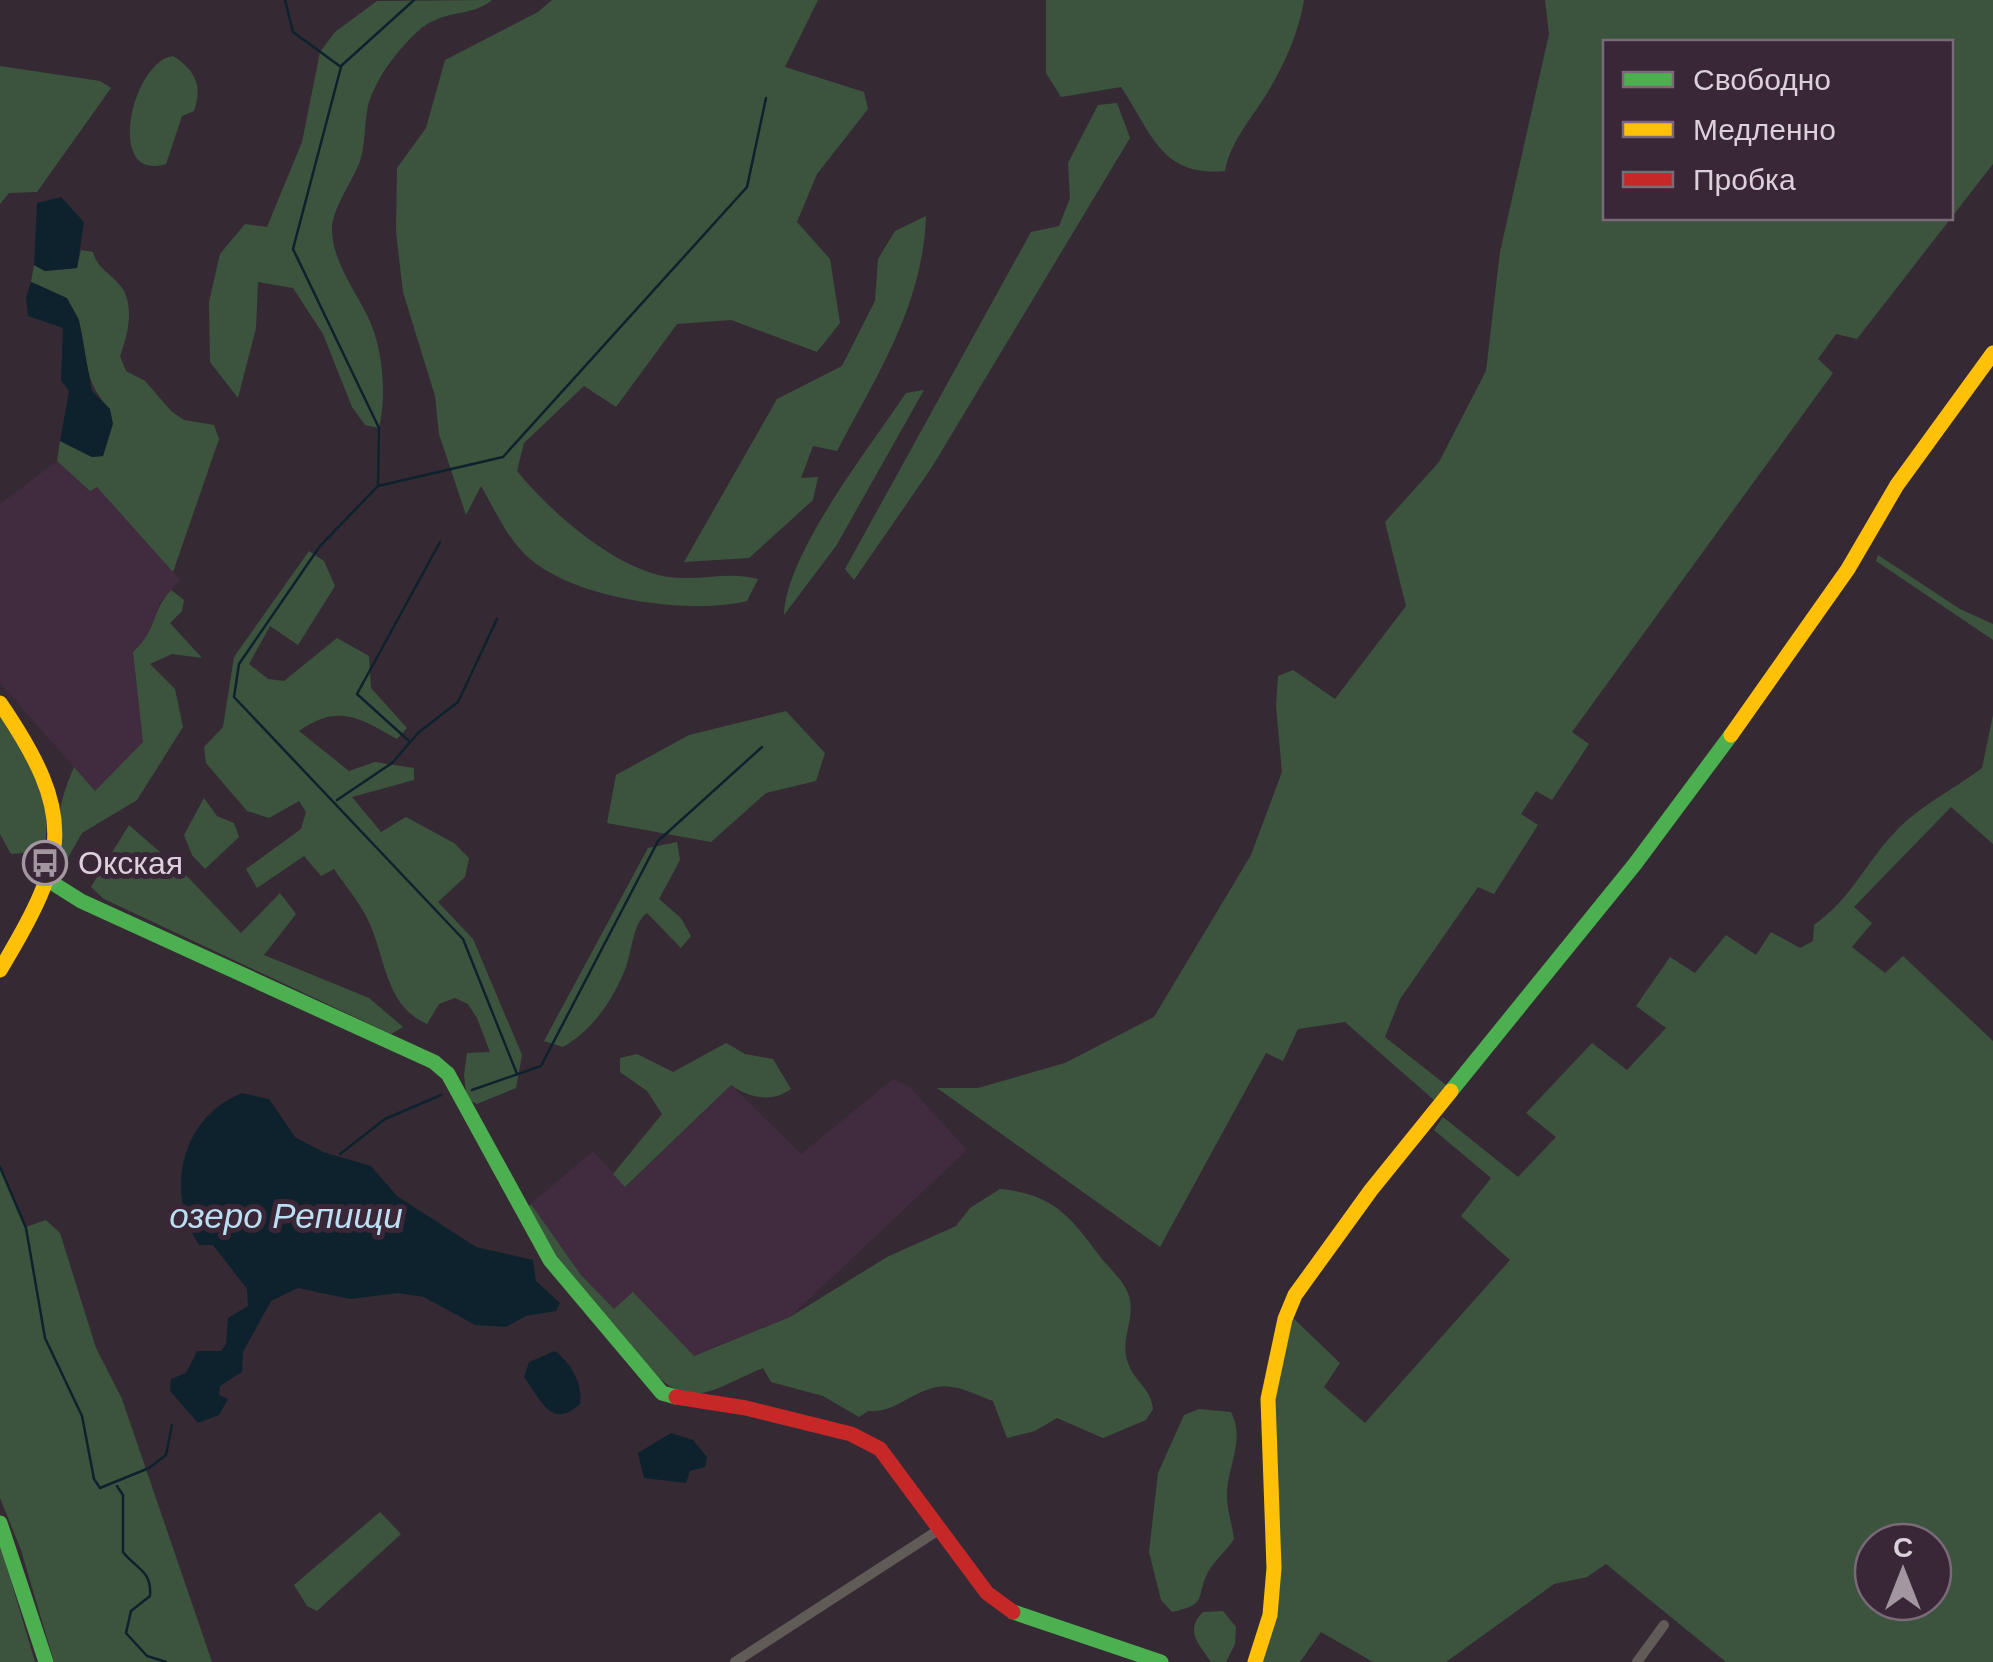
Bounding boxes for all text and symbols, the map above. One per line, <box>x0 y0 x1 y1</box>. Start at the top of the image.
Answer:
legend <box>1603 40 1953 220</box>
text: Свободно <box>1693 63 1831 96</box>
text: Медленно <box>1693 113 1836 146</box>
text: Пробка <box>1693 163 1796 196</box>
bus stop icon: Окская <box>22 840 68 886</box>
place label: Окская <box>78 845 183 881</box>
water label: озеро Репищи <box>169 1196 403 1235</box>
north arrow <box>1853 1522 1953 1622</box>
text: С <box>1893 1532 1913 1563</box>

